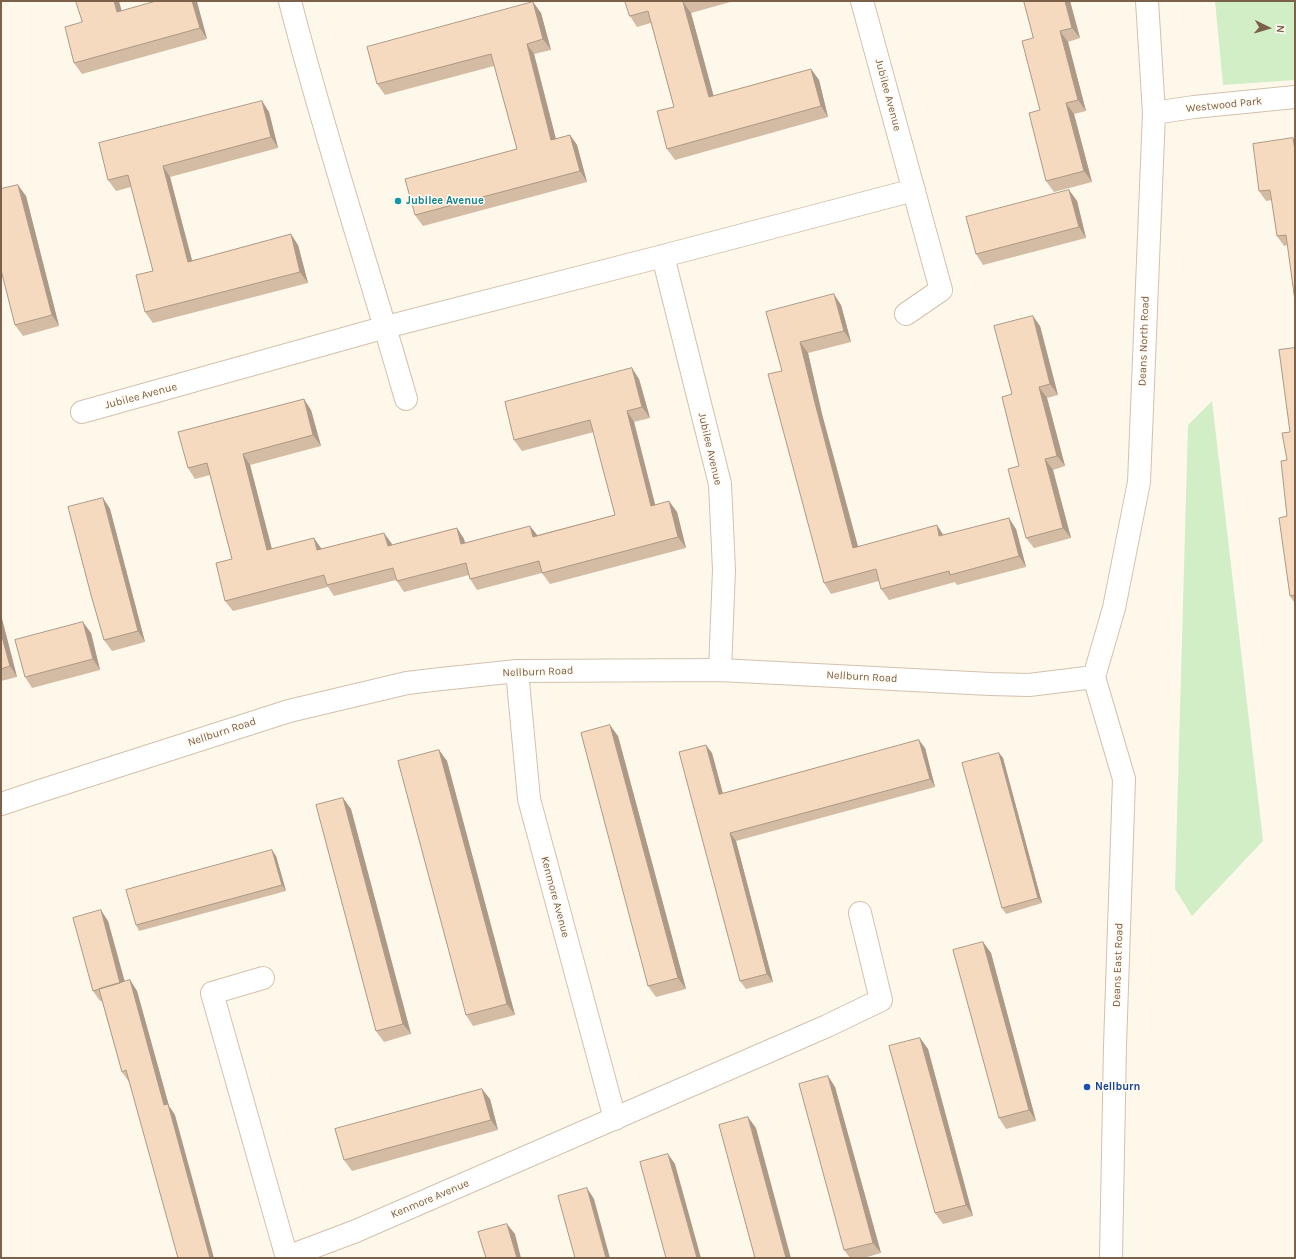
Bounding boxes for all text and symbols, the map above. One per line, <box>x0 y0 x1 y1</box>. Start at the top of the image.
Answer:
north arrow <box>1248 8 1288 48</box>
text: N <box>1274 25 1287 34</box>
street label: Jubilee Avenue <box>872 58 904 132</box>
street label: Westwood Park <box>1185 94 1263 116</box>
place label: Jubilee Avenue <box>406 194 484 208</box>
marker: Jubilee Avenue <box>393 196 403 206</box>
street label: Deans North Road <box>1136 296 1152 386</box>
street label: Jubilee Avenue <box>104 380 178 412</box>
street label: Jubilee Avenue <box>695 411 725 487</box>
street label: Nellburn Road <box>502 664 574 680</box>
street label: Nellburn Road <box>826 669 898 685</box>
street label: Nellburn Road <box>186 715 258 749</box>
street label: Kenmore Avenue <box>538 855 572 939</box>
street label: Deans East Road <box>1110 923 1126 1007</box>
place label: Nellburn <box>1095 1080 1140 1094</box>
marker: Nellburn <box>1082 1082 1092 1092</box>
street label: Kenmore Avenue <box>389 1177 471 1221</box>

